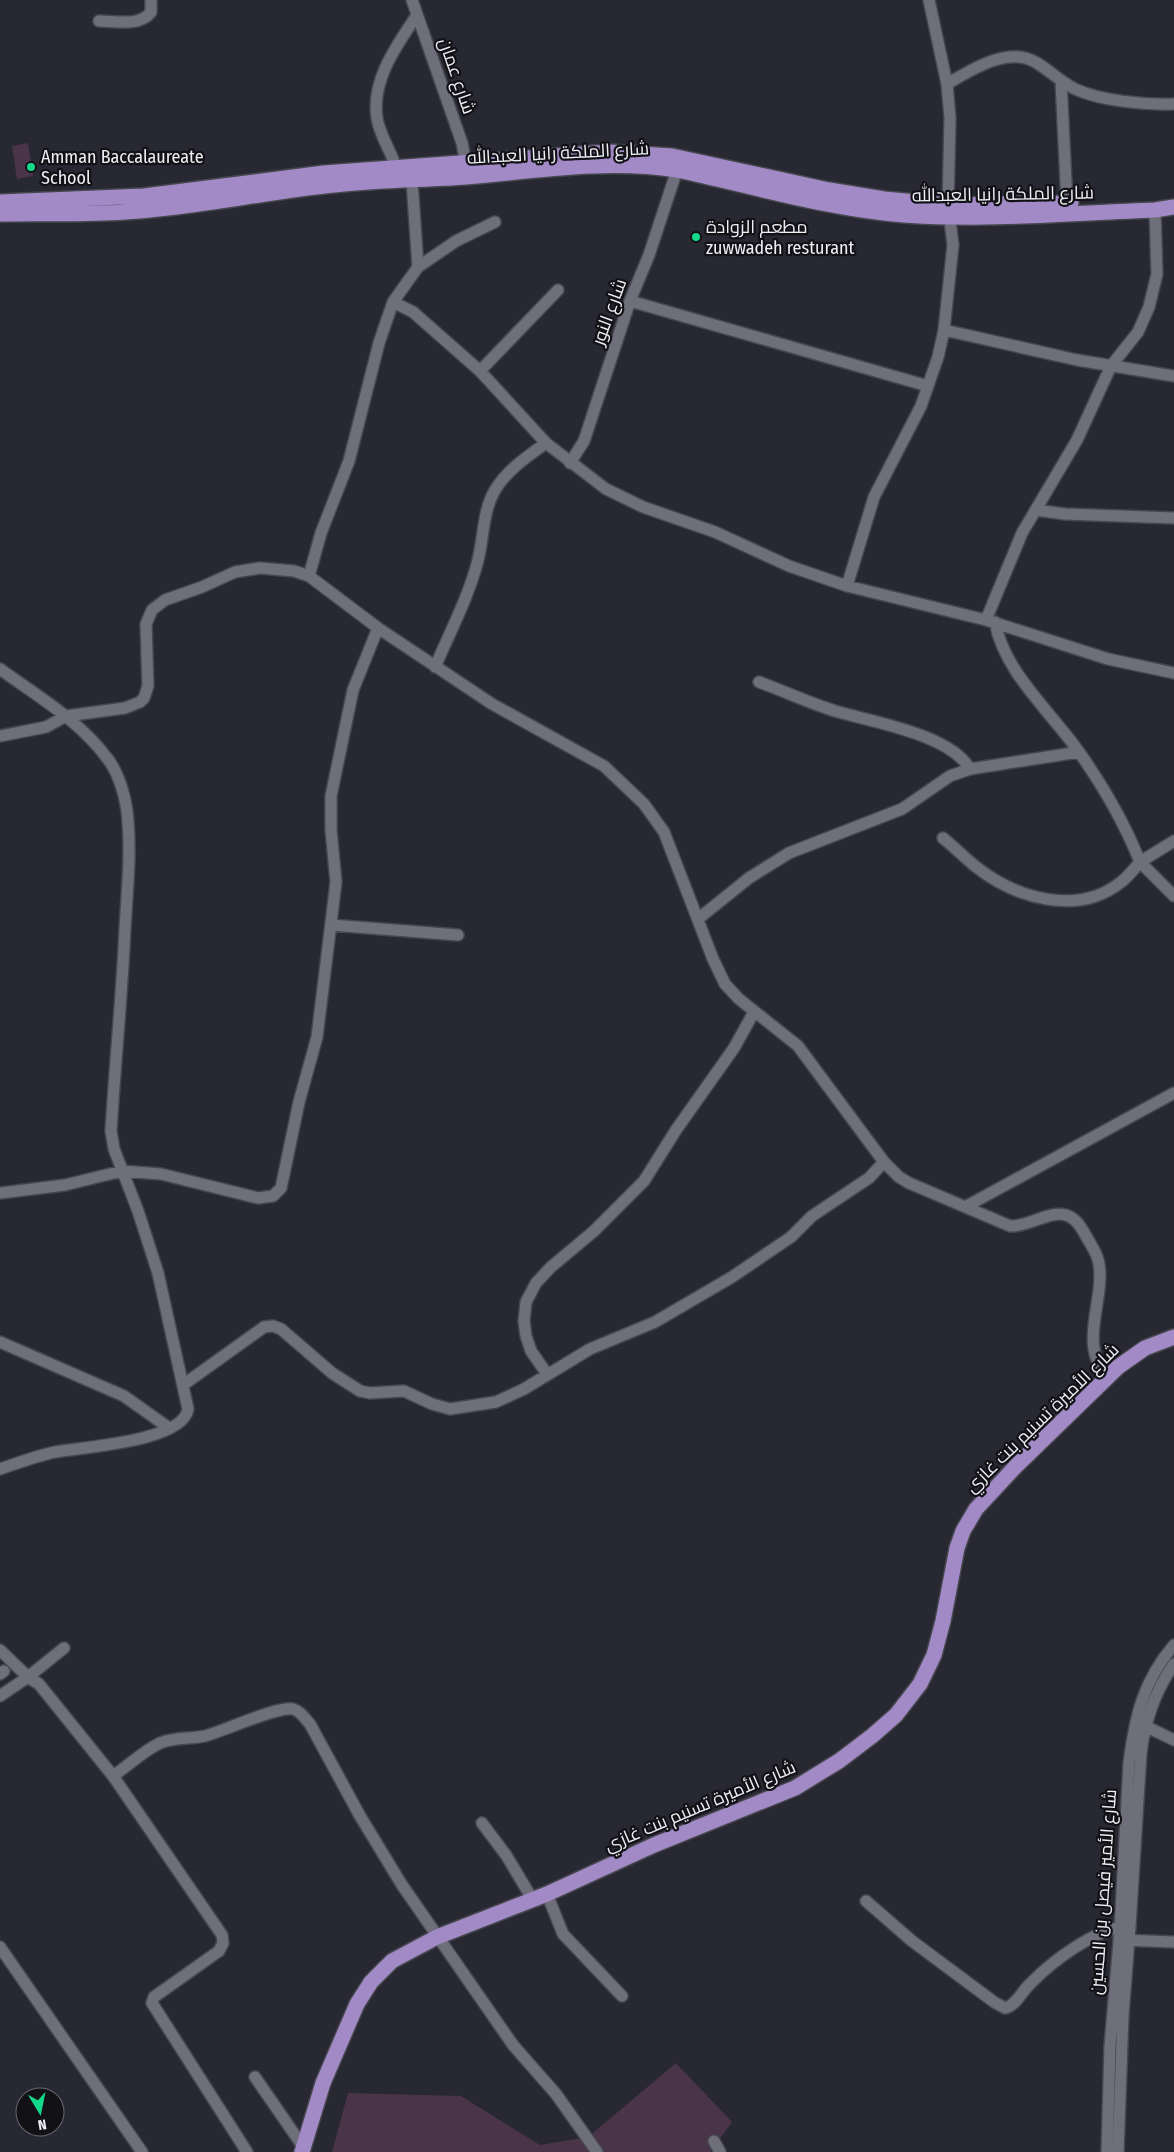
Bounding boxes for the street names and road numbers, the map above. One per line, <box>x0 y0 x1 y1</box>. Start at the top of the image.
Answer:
street label: شارع عمان <box>433 35 480 117</box>
street label: شارع الملكة رانيا العبدالله <box>466 136 650 170</box>
street label: شارع الملكة رانيا العبدالله <box>912 180 1094 208</box>
street label: شارع النور <box>586 276 632 350</box>
street label: شارع الأميرة تسنيم بنت غازي <box>961 1339 1126 1499</box>
street label: شارع الأميرة تسنيم بنت غازي <box>601 1756 800 1859</box>
street label: شارع الأمير فيصل بن الحسين <box>1085 1788 1122 1996</box>

